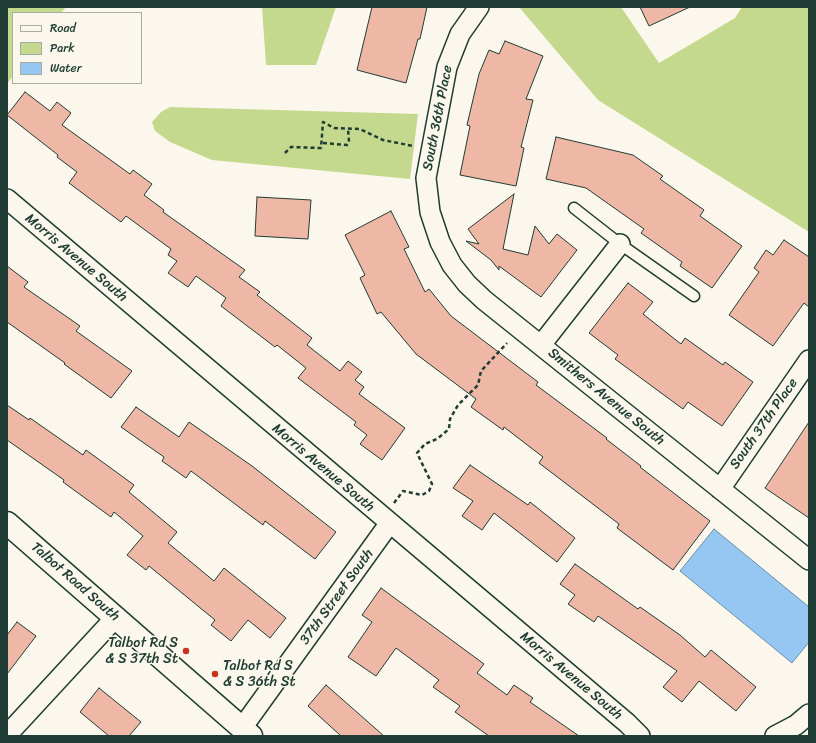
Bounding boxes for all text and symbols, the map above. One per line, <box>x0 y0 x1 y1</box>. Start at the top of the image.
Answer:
legend <box>12 12 142 84</box>
text: Road <box>50 17 76 39</box>
text: Park <box>50 37 75 59</box>
text: Water <box>50 57 82 79</box>
street label: South 36th Place <box>420 64 456 172</box>
street label: Morris Avenue South <box>21 210 131 306</box>
street label: Smithers Avenue South <box>544 345 668 449</box>
street label: South 37th Place <box>726 375 802 473</box>
street label: Morris Avenue South <box>268 420 378 516</box>
street label: Talbot Road South <box>27 539 123 625</box>
street label: 37th Street South <box>297 546 377 648</box>
street label: Morris Avenue South <box>516 628 626 724</box>
place label: Talbot Rd S & S 37th St <box>105 635 178 668</box>
marker: Talbot Rd S & S 37th St <box>181 646 191 656</box>
place label: Talbot Rd S & S 36th St <box>223 658 296 690</box>
marker: Talbot Rd S & S 36th St <box>210 669 220 679</box>

